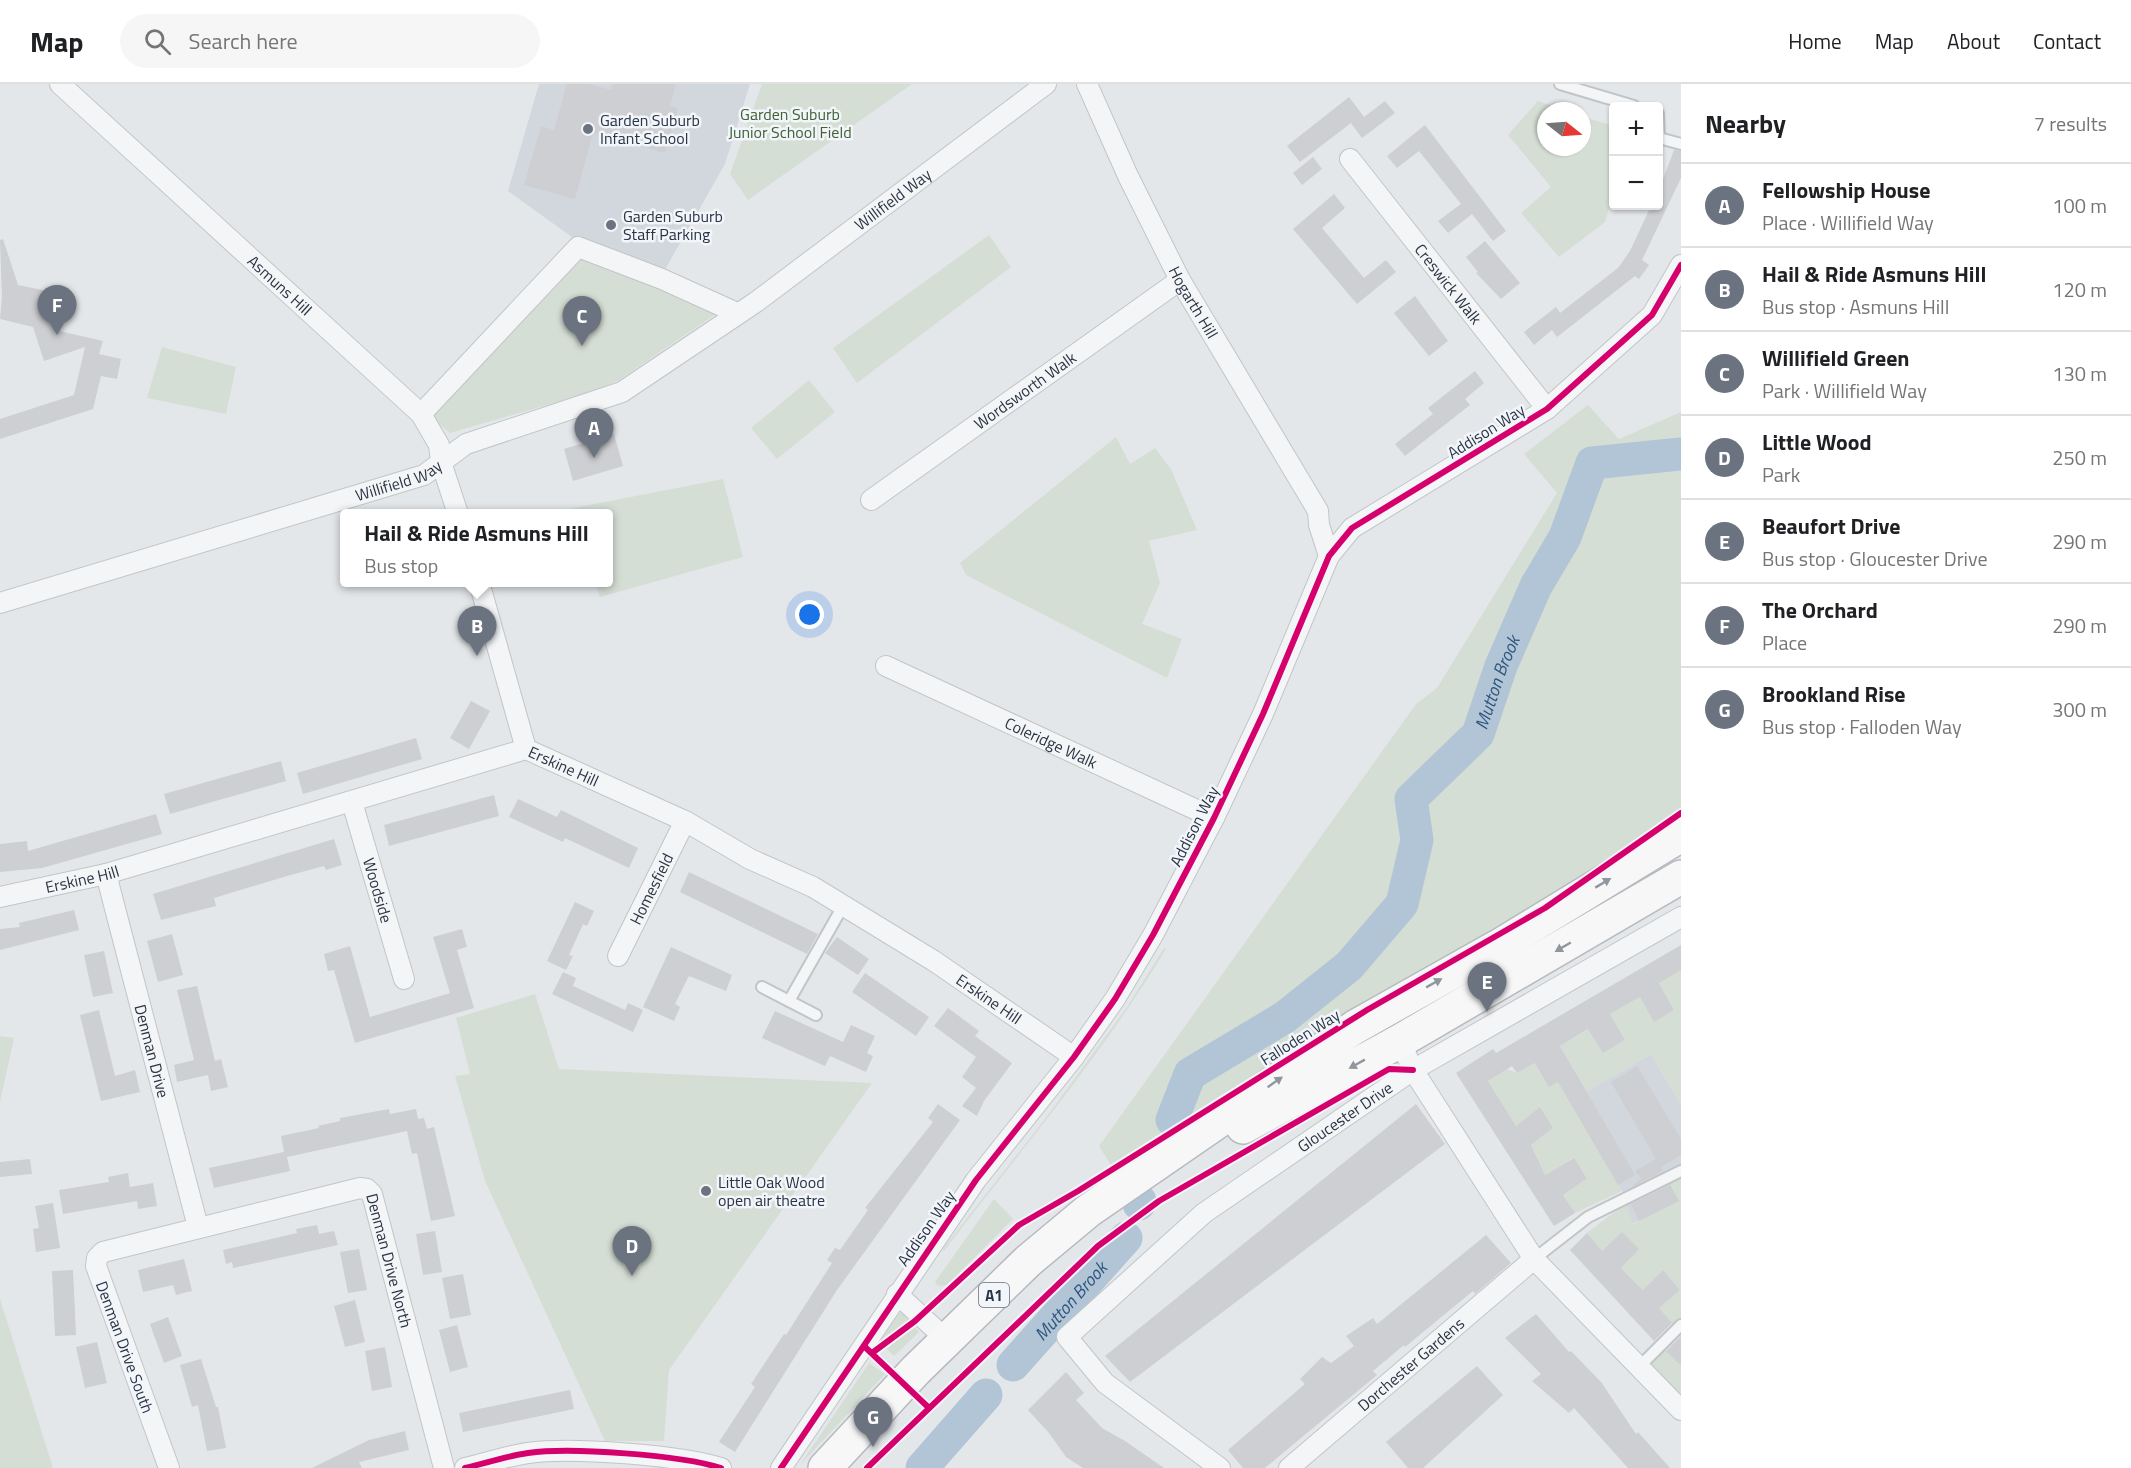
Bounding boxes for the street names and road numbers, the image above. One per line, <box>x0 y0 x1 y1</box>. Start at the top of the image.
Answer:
street label: Willifield Way <box>849 162 936 236</box>
street label: Creswick Walk <box>1409 238 1488 330</box>
street label: Asmuns Hill <box>242 249 318 321</box>
street label: Hogarth Hill <box>1163 262 1224 343</box>
street label: Wordsworth Walk <box>969 345 1081 435</box>
street label: Addison Way <box>1443 398 1530 464</box>
street label: Willifield Way <box>352 454 447 507</box>
street label: Coleridge Walk <box>1001 711 1102 774</box>
street label: Erskine Hill <box>525 740 603 792</box>
street label: Addison Way <box>1163 781 1225 870</box>
street label: Homesfield <box>623 849 679 929</box>
street label: Woodside <box>357 855 399 926</box>
street label: Erskine Hill <box>43 859 122 899</box>
street label: Erskine Hill <box>951 968 1027 1030</box>
street label: Denman Drive <box>128 1002 176 1100</box>
street label: Falloden Way <box>1255 1003 1345 1071</box>
street label: Gloucester Drive <box>1292 1076 1397 1158</box>
street label: Addison Way <box>891 1185 961 1271</box>
street label: Denman Drive North <box>360 1191 419 1330</box>
street label: Denman Drive South <box>90 1278 160 1416</box>
road number: A1 <box>979 1283 1009 1307</box>
street label: Dorchester Gardens <box>1352 1312 1469 1417</box>

